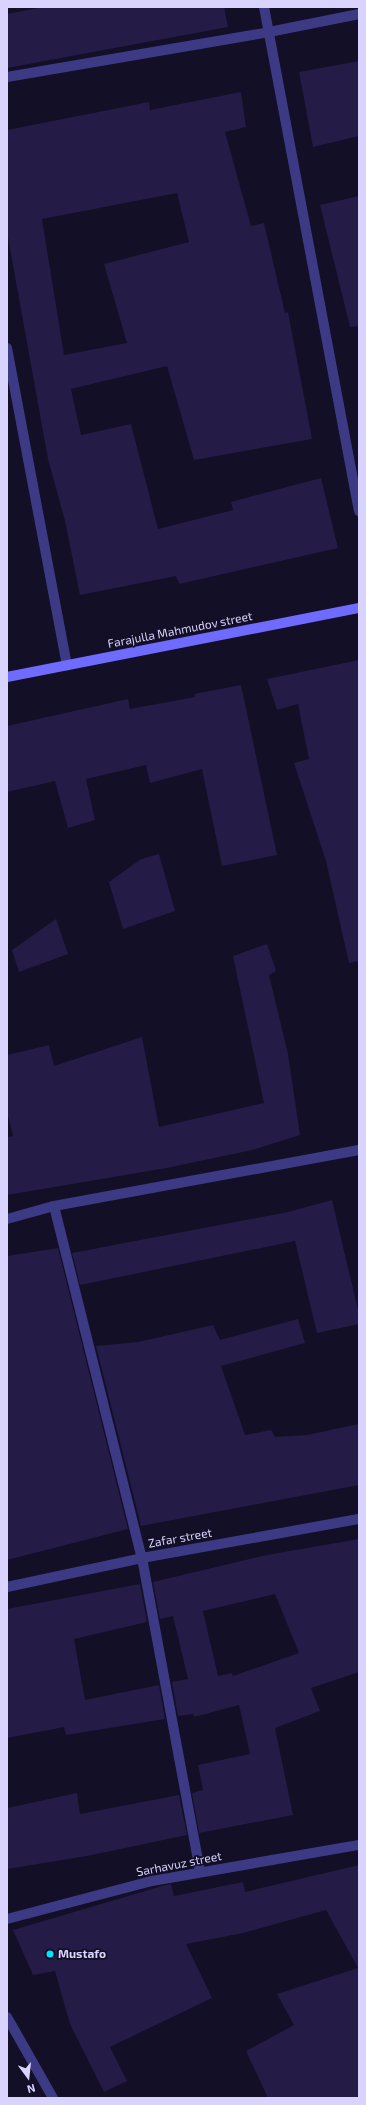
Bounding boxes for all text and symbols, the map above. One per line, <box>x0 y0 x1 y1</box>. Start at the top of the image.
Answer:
street label: Farajulla Mahmudov street <box>106 609 254 651</box>
street label: Zafar street <box>147 1525 213 1551</box>
street label: Sarhavuz street <box>135 1849 223 1879</box>
place label: Mustafo <box>58 1947 106 1961</box>
marker: Mustafo <box>45 1949 55 1959</box>
north arrow <box>8 2057 48 2097</box>
text: N <box>26 2082 37 2096</box>

